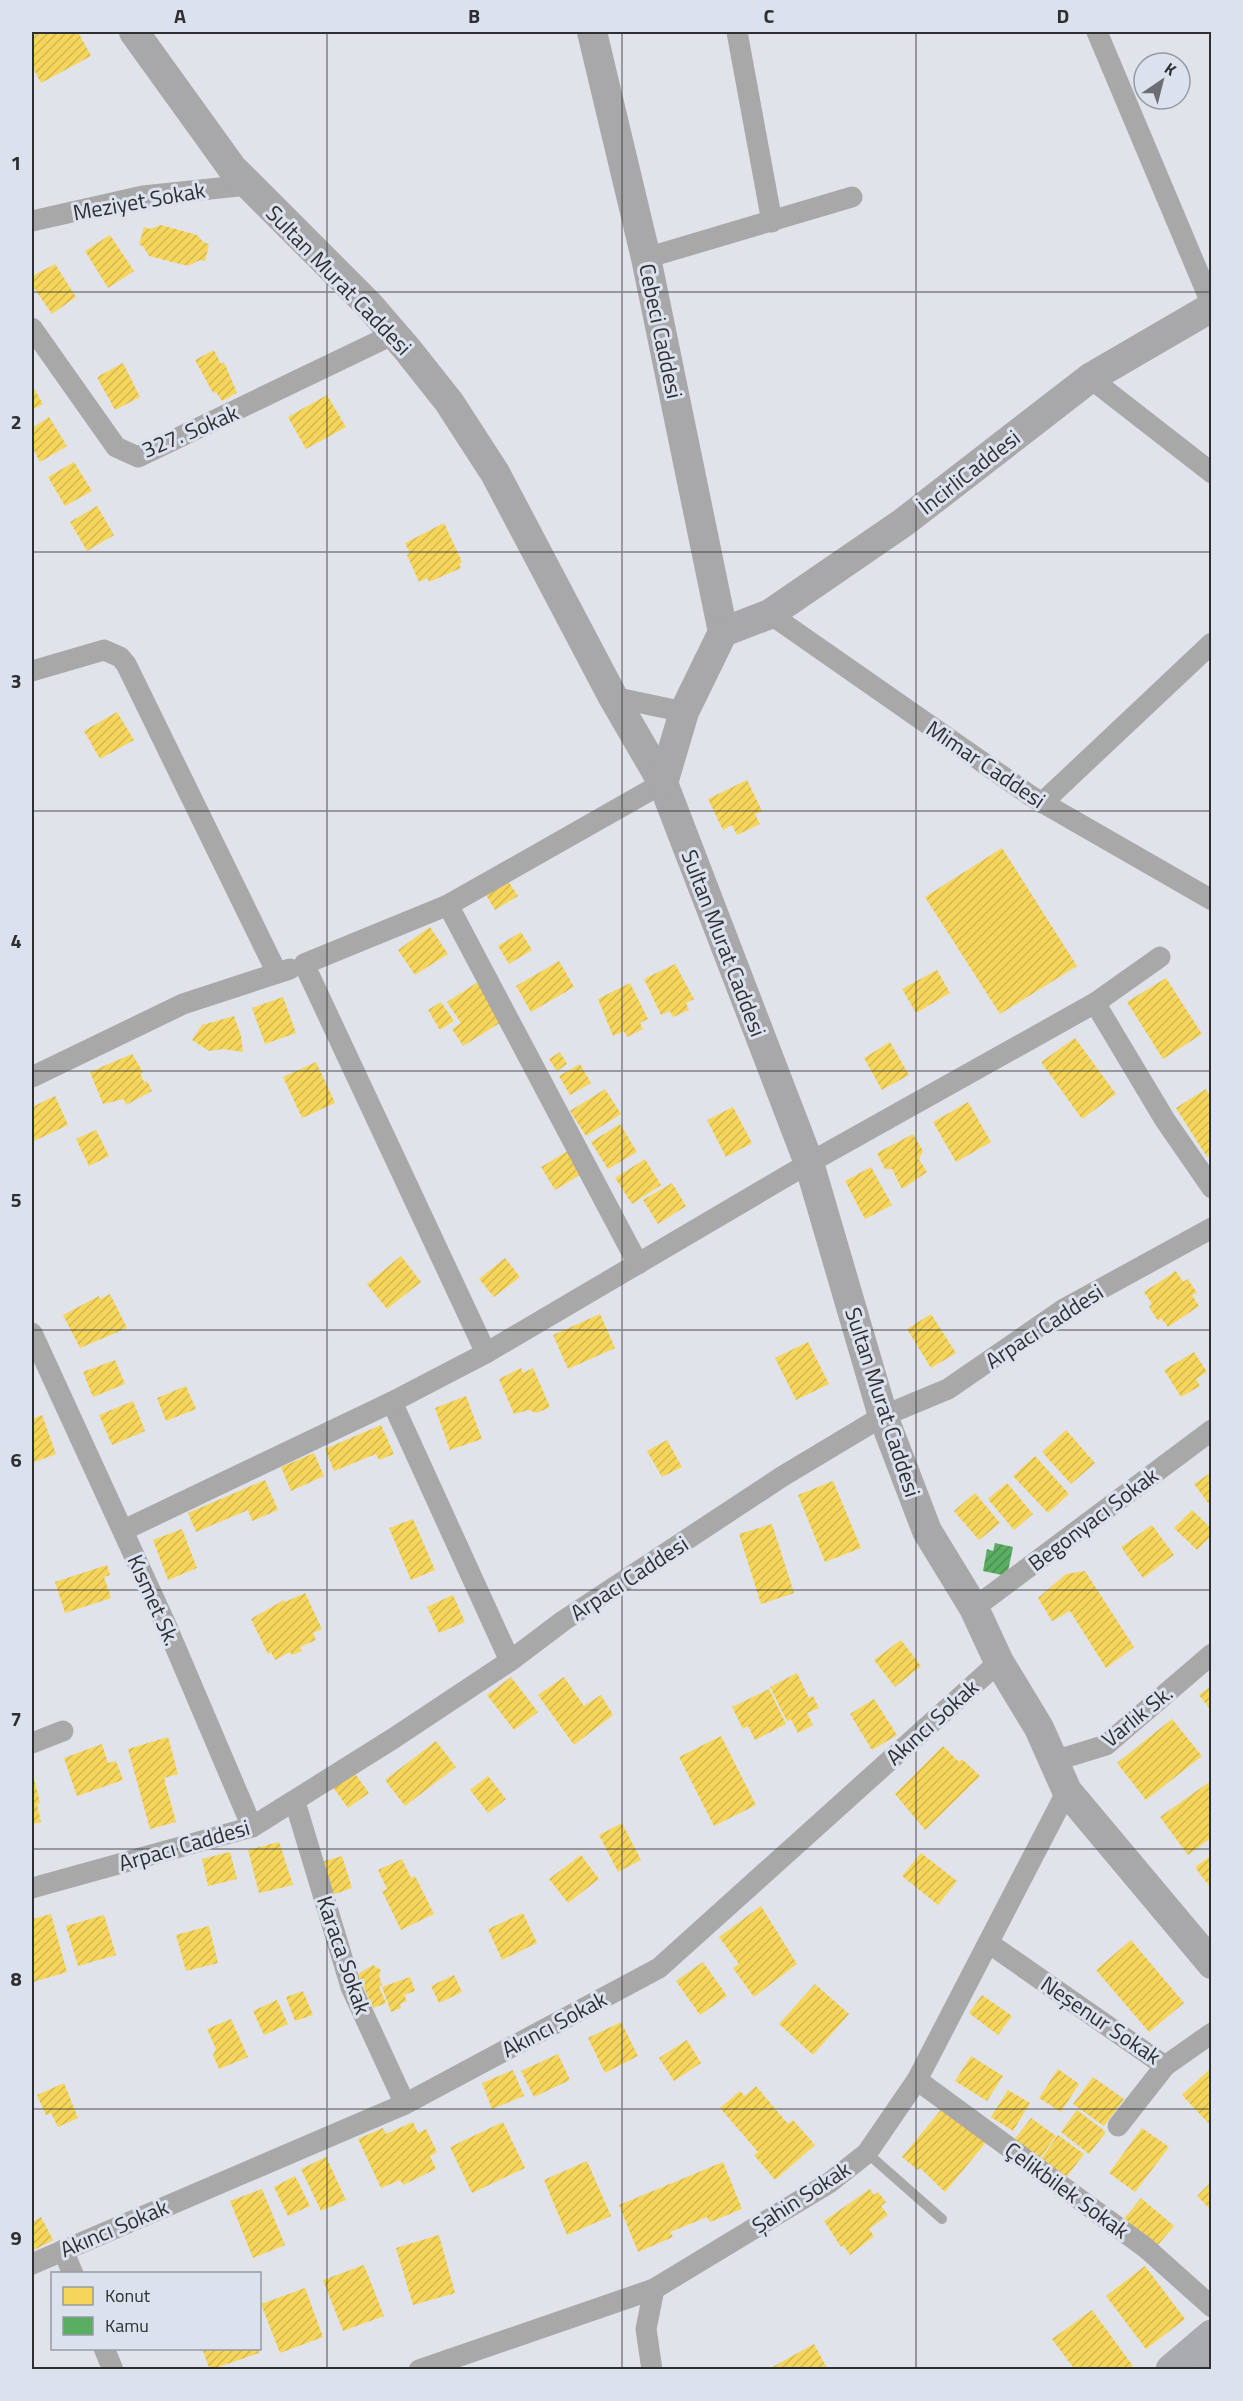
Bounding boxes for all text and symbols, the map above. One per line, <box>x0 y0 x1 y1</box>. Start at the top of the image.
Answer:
text: A <box>174 0 186 31</box>
text: B <box>468 0 480 31</box>
text: C <box>764 0 775 31</box>
text: D <box>1057 0 1069 31</box>
north arrow <box>1132 51 1192 111</box>
text: K <box>1160 56 1182 82</box>
text: 1 <box>10 147 22 178</box>
street label: Meziyet Sokak <box>70 173 208 229</box>
street label: Sultan Murat Caddesi <box>258 197 420 363</box>
street label: Cebeci Caddesi <box>630 260 692 402</box>
street label: 327. Sokak <box>136 395 244 467</box>
text: 2 <box>10 406 22 437</box>
street label: İncirliCaddesi <box>911 421 1027 523</box>
text: 3 <box>10 665 22 696</box>
street label: Mimar Caddesi <box>919 711 1053 817</box>
street label: Sultan Murat Caddesi <box>673 845 775 1041</box>
text: 4 <box>10 925 22 956</box>
text: 5 <box>10 1184 22 1215</box>
street label: Arpacı Caddesi <box>978 1275 1110 1377</box>
street label: Sultan Murat Caddesi <box>836 1303 930 1501</box>
text: 6 <box>10 1444 22 1475</box>
street label: Begonyacı Sokak <box>1021 1458 1166 1579</box>
street label: Arpacı Caddesi <box>563 1527 695 1629</box>
street label: Kısmet Sk. <box>119 1549 189 1651</box>
street label: Akıncı Sokak <box>878 1671 986 1773</box>
street label: Varlık Sk. <box>1094 1677 1180 1755</box>
text: 7 <box>10 1703 22 1734</box>
street label: Arpacı Caddesi <box>114 1810 254 1880</box>
street label: Karaca Sokak <box>308 1891 380 2019</box>
text: 8 <box>10 1963 22 1994</box>
street label: Neşenur Sokak <box>1034 1967 1168 2073</box>
street label: Akıncı Sokak <box>495 1982 613 2066</box>
street label: Çelikbilek Sokak <box>998 2133 1137 2247</box>
street label: Şahin Sokak <box>745 2152 858 2242</box>
street label: Akıncı Sokak <box>54 2190 174 2266</box>
text: 9 <box>10 2222 22 2253</box>
legend <box>51 2272 261 2350</box>
text: Konut <box>105 2282 151 2309</box>
text: Kamu <box>105 2312 149 2339</box>

